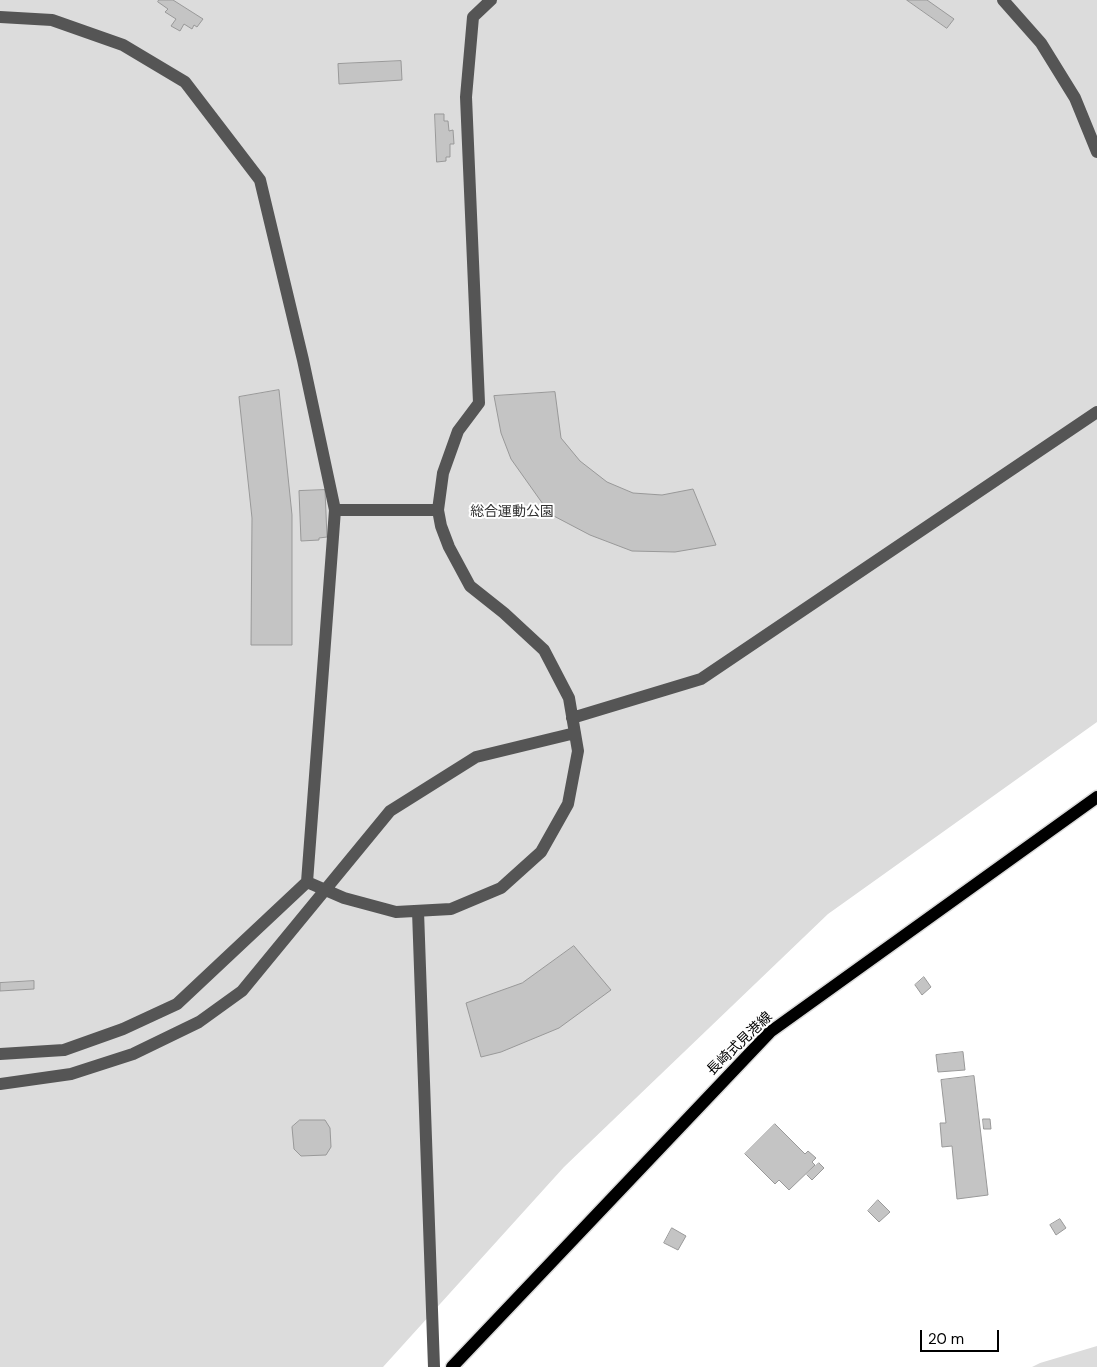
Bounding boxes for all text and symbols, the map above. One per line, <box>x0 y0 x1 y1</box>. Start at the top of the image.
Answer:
park label: 総合運動公園 <box>470 504 554 520</box>
street label: 長崎式見港線 <box>704 1009 776 1079</box>
scale bar <box>922 1320 1001 1352</box>
text: 20 m <box>928 1329 964 1349</box>

